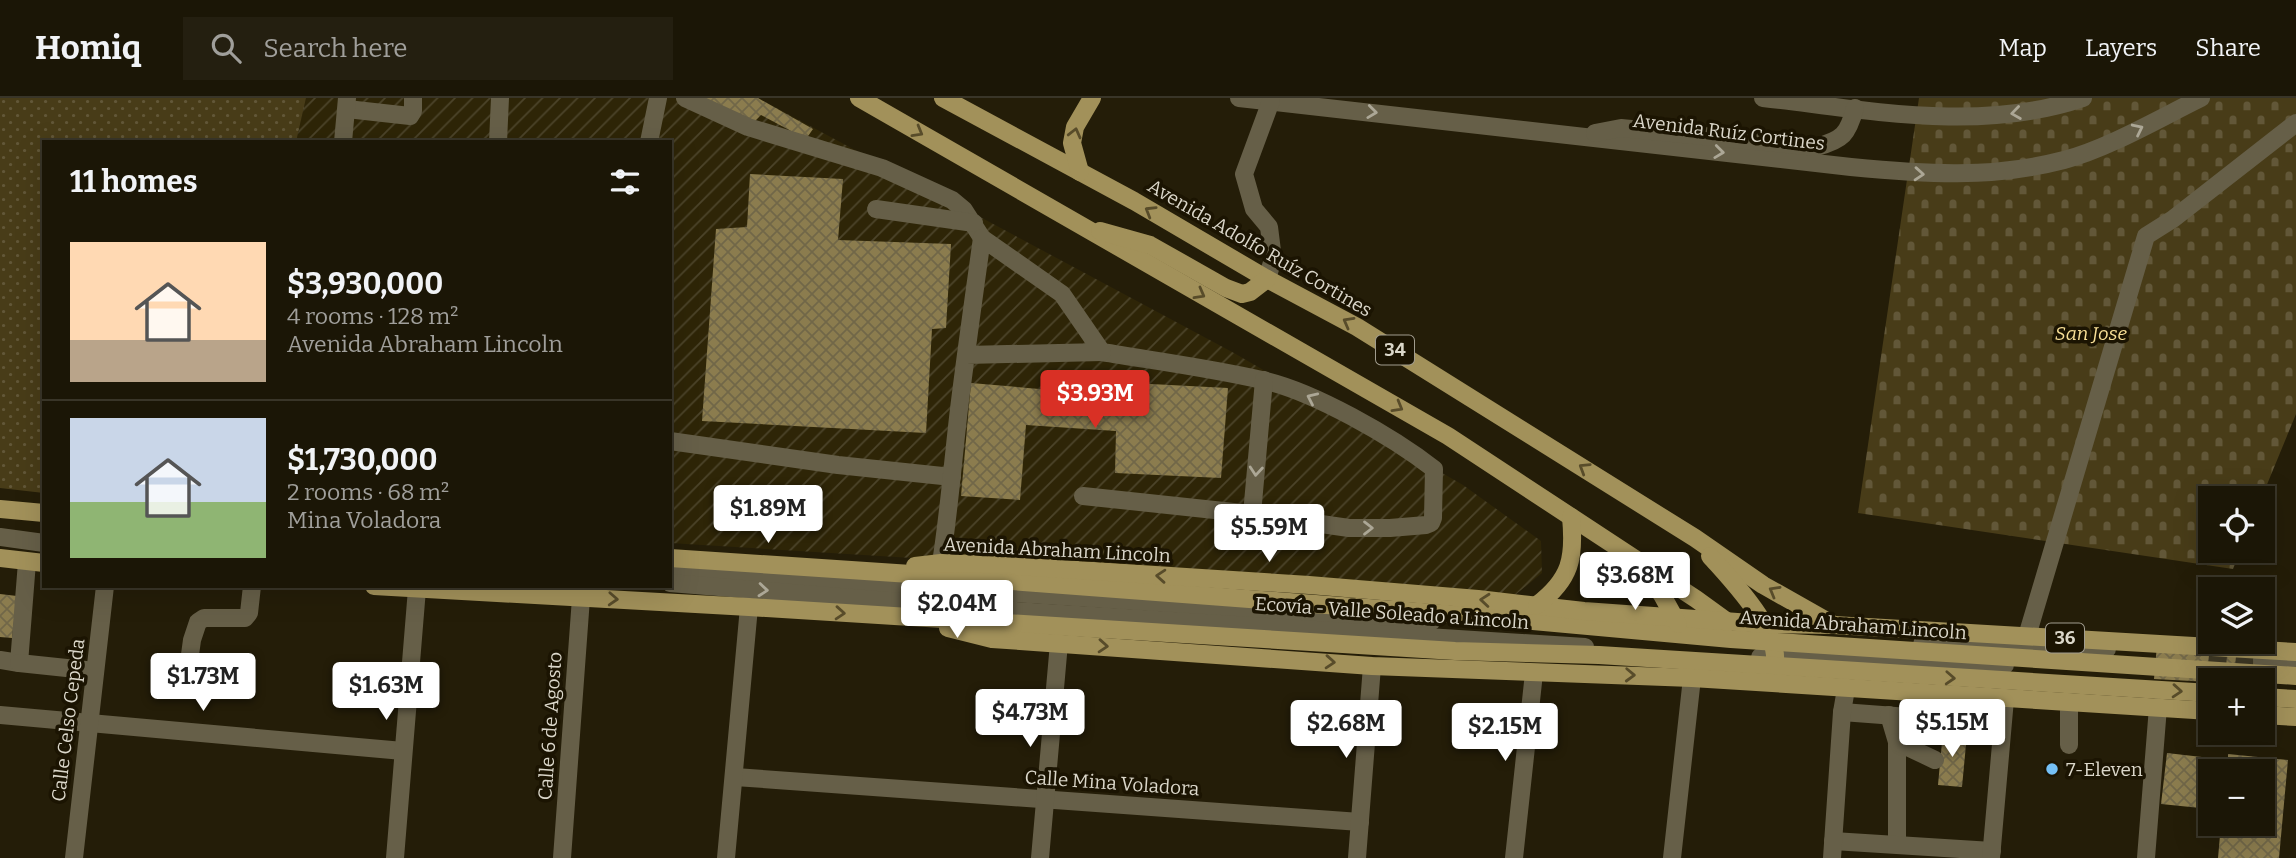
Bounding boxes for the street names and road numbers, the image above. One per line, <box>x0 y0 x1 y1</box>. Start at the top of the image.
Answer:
street label: Avenida Ruíz Cortines <box>1632 109 1826 155</box>
street label: Avenida Adolfo Ruíz Cortines <box>1144 174 1376 322</box>
road number: 34 <box>1376 336 1414 364</box>
street label: Avenida Abraham Lincoln <box>943 533 1171 567</box>
street label: Ecovía - Valle Soleado a Lincoln <box>1254 592 1530 634</box>
street label: Avenida Abraham Lincoln <box>1739 606 1967 644</box>
road number: 36 <box>2046 624 2084 652</box>
street label: Calle Celso Cepeda <box>47 637 89 803</box>
street label: Calle 6 de Agosto <box>533 651 567 801</box>
street label: Calle Mina Voladora <box>1024 765 1201 801</box>

